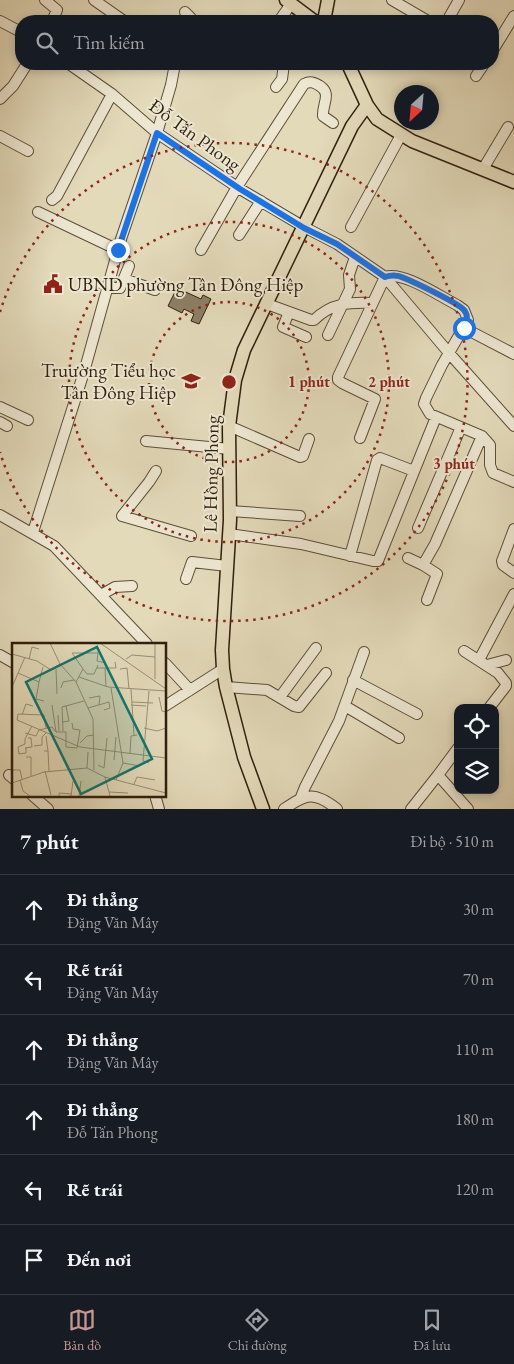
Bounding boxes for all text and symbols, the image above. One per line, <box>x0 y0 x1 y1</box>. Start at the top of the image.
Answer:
search box <box>15 15 499 70</box>
icon: search <box>33 29 61 57</box>
text: Tìm kiếm <box>73 30 145 55</box>
north arrow <box>394 85 439 130</box>
street label: Đỗ Tấn Phong <box>144 93 246 177</box>
route end <box>107 239 130 262</box>
place label: UBND phường Tân Đông Hiệp <box>68 272 304 297</box>
public building icon: UBND phường Tân Đông Hiệp <box>42 273 64 295</box>
route start <box>453 317 476 340</box>
place label: Truường Tiểu học Tân Đông Hiệp <box>41 358 176 405</box>
school or university icon: Truường Tiểu học Tân Đông Hiệp <box>180 370 202 392</box>
text: 1 phút <box>288 372 330 391</box>
text: 2 phút <box>368 372 410 391</box>
centre of rings <box>220 373 238 391</box>
street label: Lê Hồng Phong <box>197 414 225 533</box>
text: 3 phút <box>433 454 475 473</box>
inset map <box>12 643 166 796</box>
map controls <box>454 704 499 794</box>
button: locate <box>454 704 499 749</box>
button: layers <box>454 749 499 794</box>
text: 7 phút <box>20 828 79 855</box>
text: Đi bộ · 510 m <box>410 831 494 852</box>
text: Đi thẳng <box>67 887 138 912</box>
icon: ahead <box>20 896 48 924</box>
text: 30 m <box>463 899 494 920</box>
text: Đặng Văn Mây <box>67 912 159 933</box>
text: Rẽ trái <box>67 957 123 982</box>
icon: left <box>20 966 48 994</box>
text: 70 m <box>463 969 494 990</box>
text: Đặng Văn Mây <box>67 982 159 1003</box>
text: Đi thẳng <box>67 1027 138 1052</box>
icon: ahead <box>20 1036 48 1064</box>
text: 110 m <box>455 1039 494 1060</box>
text: Đặng Văn Mây <box>67 1052 159 1073</box>
text: Đi thẳng <box>67 1097 138 1122</box>
icon: ahead <box>20 1106 48 1134</box>
text: 180 m <box>455 1109 494 1130</box>
text: Đỗ Tấn Phong <box>67 1122 158 1143</box>
icon: left <box>20 1176 48 1204</box>
text: Rẽ trái <box>67 1177 123 1202</box>
text: 120 m <box>455 1179 494 1200</box>
icon: arrive <box>20 1246 48 1274</box>
text: Đến nơi <box>67 1247 131 1272</box>
tab: Bản đồ <box>63 1306 101 1354</box>
tab: Chỉ đường <box>228 1306 287 1354</box>
tab: Đã lưu <box>413 1306 451 1354</box>

